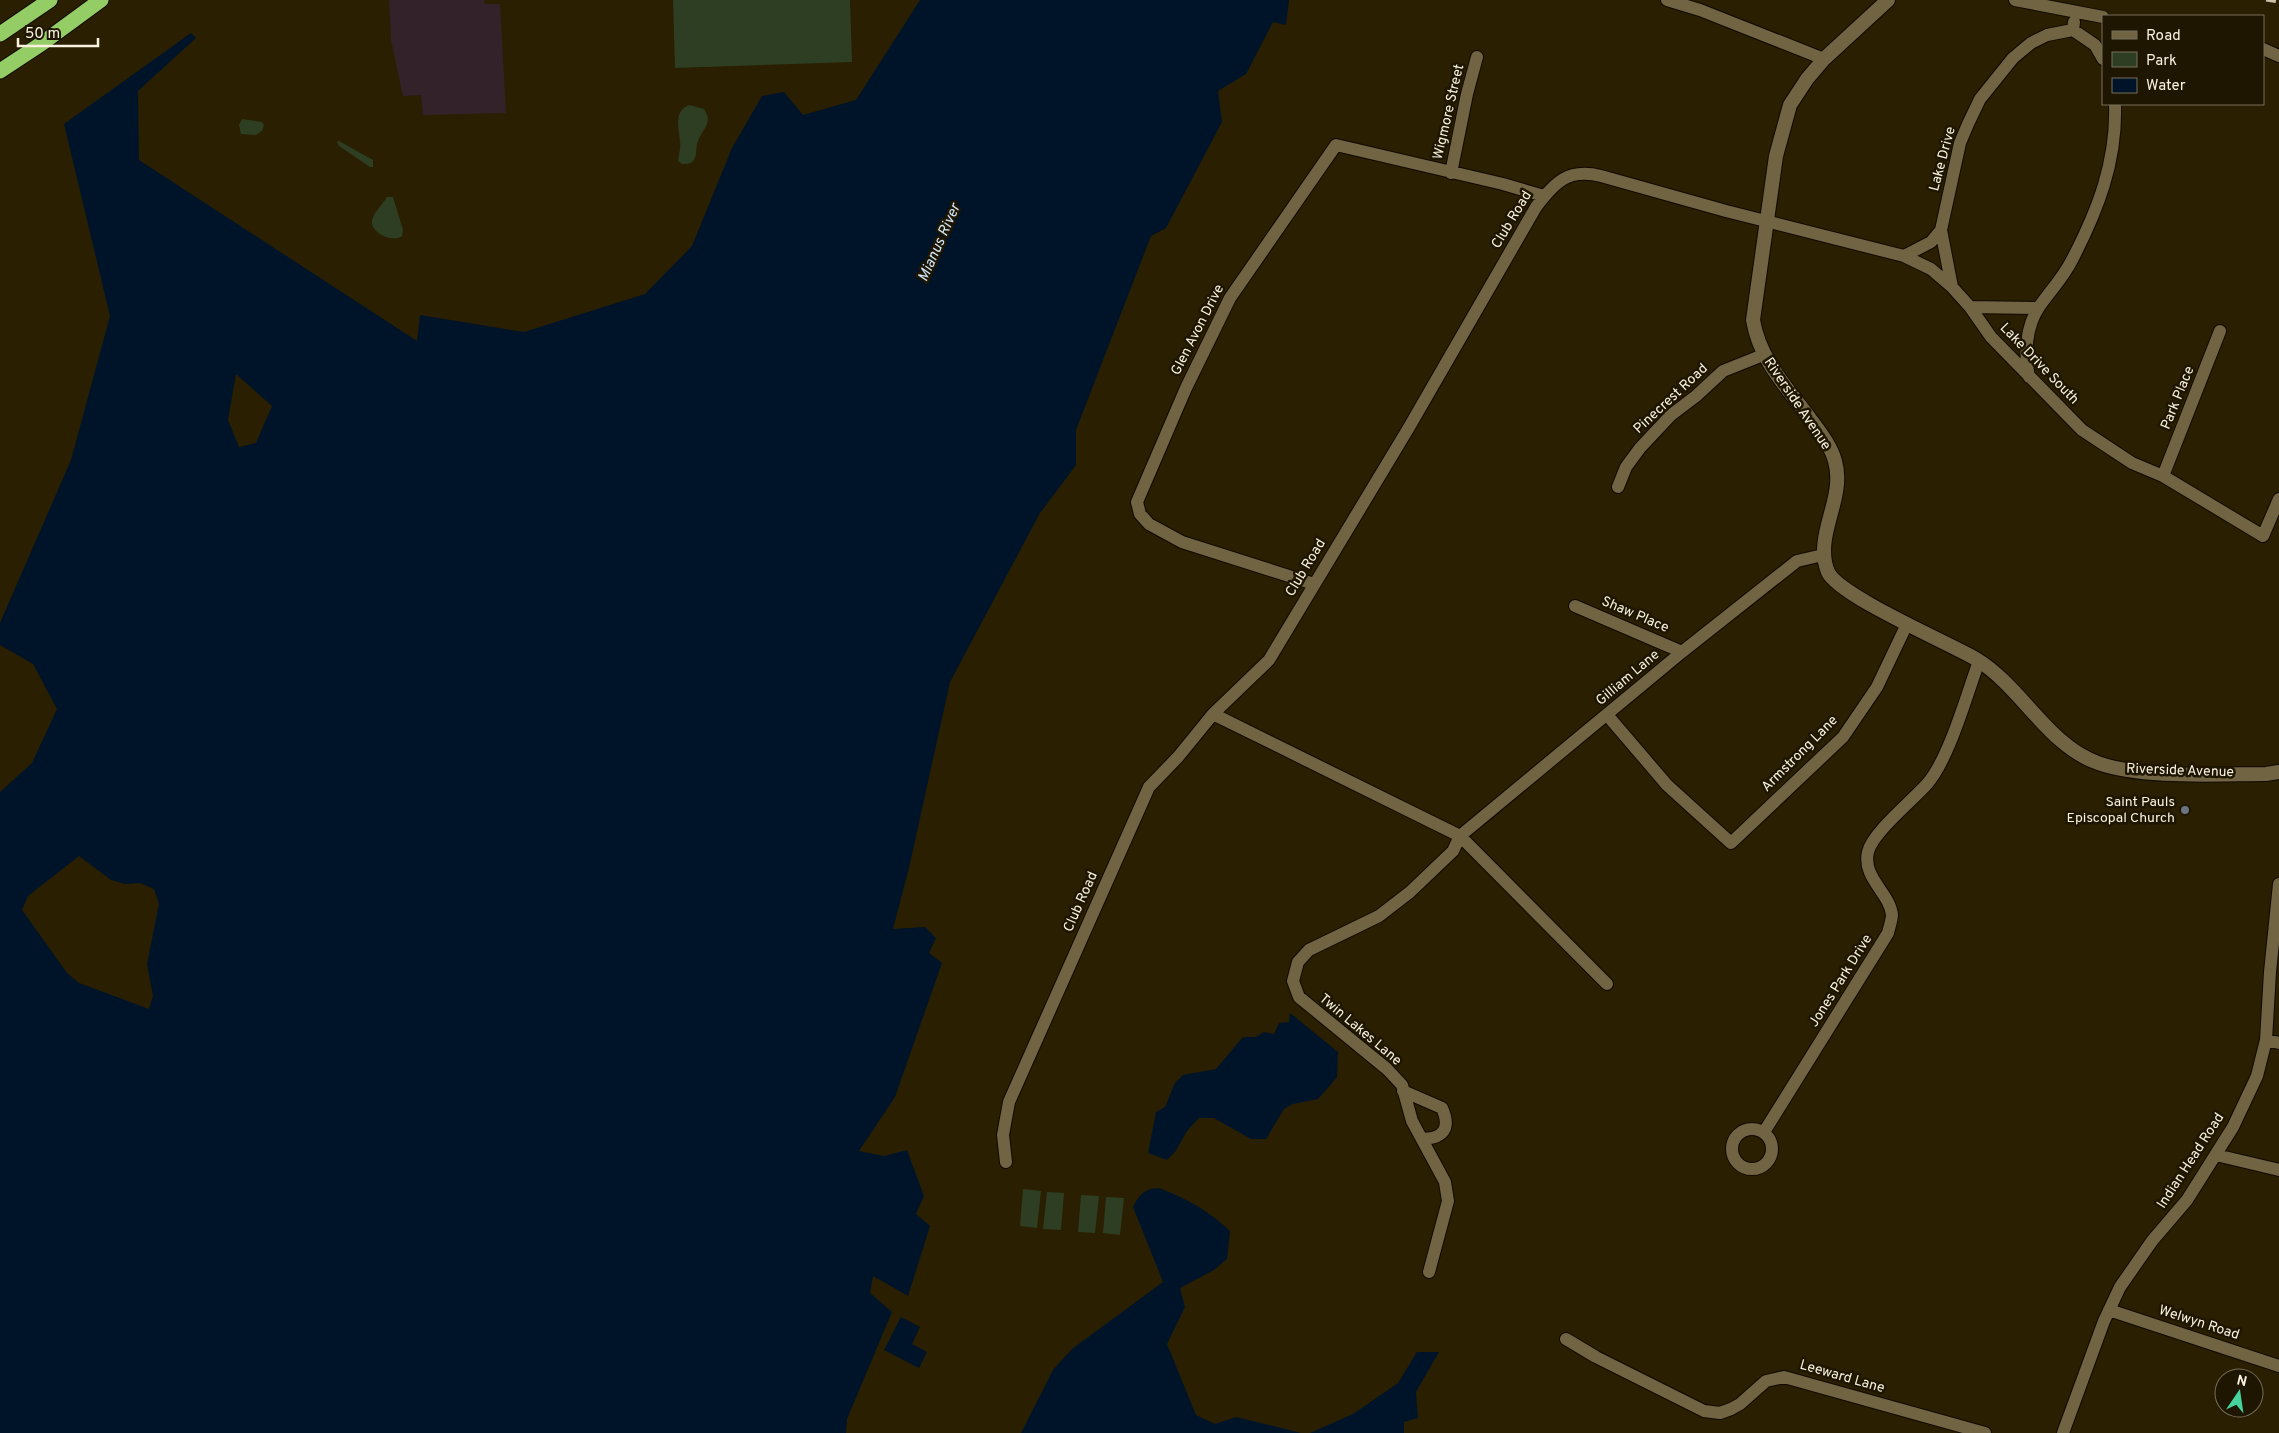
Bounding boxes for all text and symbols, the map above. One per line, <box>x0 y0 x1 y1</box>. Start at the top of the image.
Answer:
scale bar <box>18 15 98 47</box>
legend <box>2102 15 2264 105</box>
text: 50 m <box>25 25 60 44</box>
text: Road <box>2146 27 2181 46</box>
text: Park <box>2146 52 2177 71</box>
street label: Wigmore Street <box>1430 63 1468 161</box>
text: Water <box>2146 77 2186 96</box>
street label: Lake Drive <box>1926 125 1960 193</box>
street label: Club Road <box>1488 188 1536 252</box>
water label: Mianus River <box>914 200 966 285</box>
street label: Glen Avon Drive <box>1168 282 1228 378</box>
street label: Lake Drive South <box>1996 320 2082 408</box>
street label: Riverside Avenue <box>1760 354 1834 454</box>
street label: Pinecrest Road <box>1630 360 1712 438</box>
street label: Park Place <box>2158 364 2198 432</box>
street label: Club Road <box>1282 536 1330 600</box>
street label: Shaw Place <box>1599 593 1671 637</box>
street label: Gilliam Lane <box>1593 646 1663 710</box>
street label: Armstrong Lane <box>1758 712 1842 796</box>
street label: Riverside Avenue <box>2126 761 2234 781</box>
place label: Saint Pauls Episcopal Church <box>2067 794 2175 827</box>
marker: Saint Pauls Episcopal Church <box>2179 804 2191 816</box>
street label: Club Road <box>1060 869 1102 935</box>
street label: Jones Park Drive <box>1806 932 1876 1030</box>
street label: Twin Lakes Lane <box>1315 990 1405 1070</box>
street label: Indian Head Road <box>2154 1110 2228 1212</box>
street label: Welwyn Road <box>2157 1302 2241 1344</box>
street label: Leeward Lane <box>1798 1357 1886 1397</box>
north arrow <box>2214 1368 2264 1418</box>
text: N <box>2235 1372 2248 1391</box>

